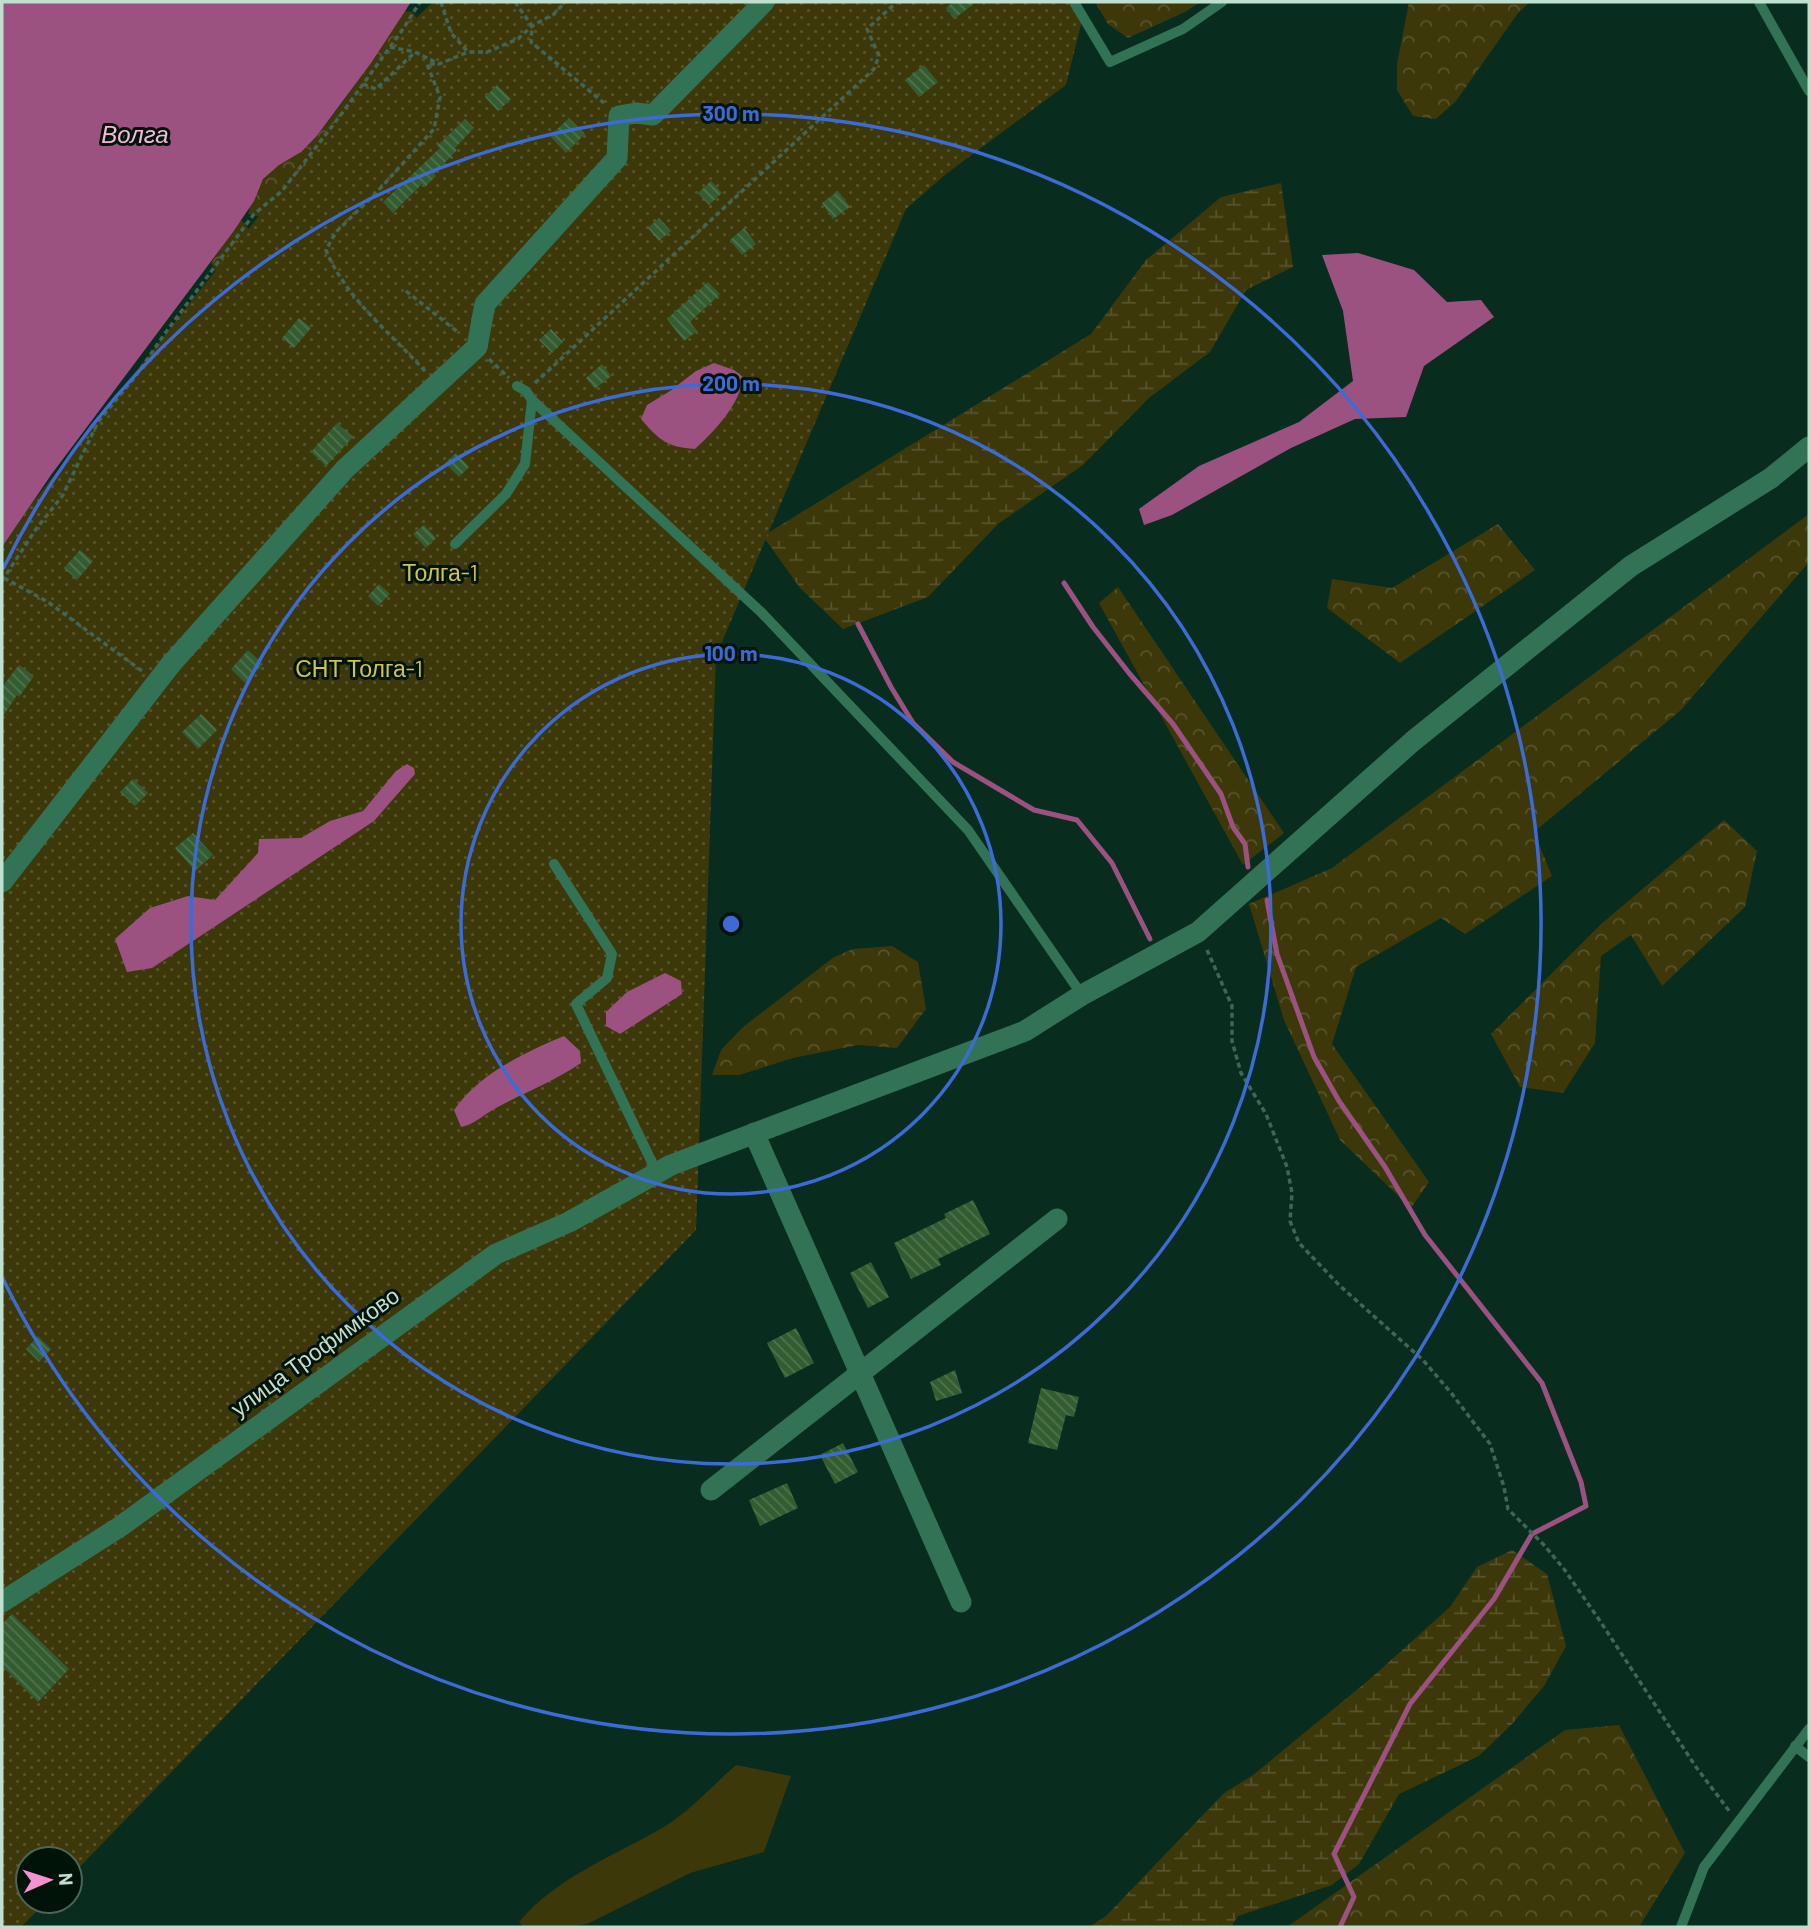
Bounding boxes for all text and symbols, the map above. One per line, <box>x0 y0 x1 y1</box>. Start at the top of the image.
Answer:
text: 300 m <box>702 100 760 125</box>
water label: Волга <box>101 119 169 148</box>
text: 200 m <box>702 370 760 395</box>
park label: Толга-1 <box>402 558 478 586</box>
text: 100 m <box>704 640 758 665</box>
park label: СНТ Толга-1 <box>295 654 423 682</box>
centre of rings <box>719 912 743 936</box>
street label: улица Трофимково <box>225 1281 404 1422</box>
north arrow <box>14 1845 84 1915</box>
text: N <box>55 1872 78 1886</box>

